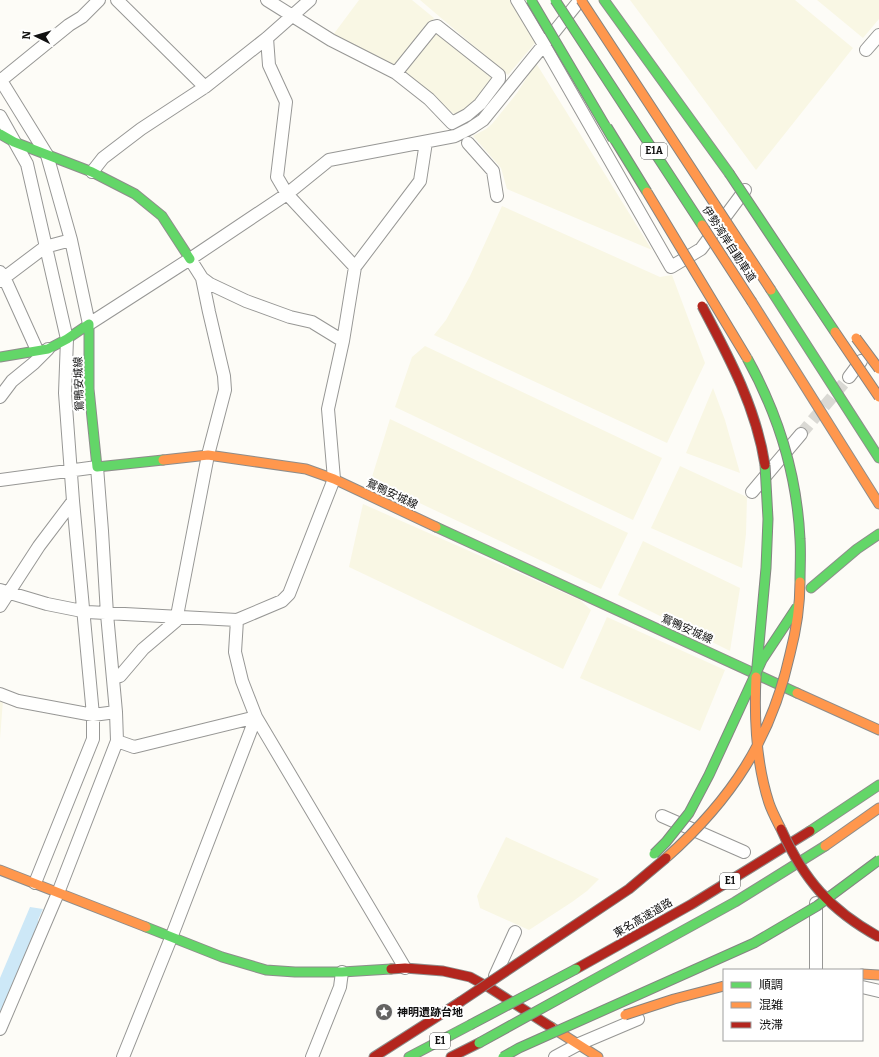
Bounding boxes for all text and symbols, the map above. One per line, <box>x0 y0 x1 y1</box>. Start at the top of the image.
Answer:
north arrow <box>16 16 56 56</box>
text: N <box>20 30 33 40</box>
road number: E1A <box>641 143 667 159</box>
street label: 伊勢湾岸自動車道 <box>700 204 758 284</box>
street label: 鴛鴨安城線 <box>72 356 86 412</box>
street label: 鴛鴨安城線 <box>364 476 420 512</box>
street label: 鴛鴨安城線 <box>659 612 715 646</box>
road number: E1 <box>720 873 740 889</box>
street label: 東名高速道路 <box>611 896 675 940</box>
legend <box>723 969 863 1041</box>
text: 順調 <box>759 978 783 992</box>
text: 混雑 <box>759 998 783 1012</box>
place icon: 神明遺跡台地 <box>374 1002 394 1022</box>
place label: 神明遺跡台地 <box>397 1006 463 1019</box>
text: 渋滞 <box>759 1018 783 1032</box>
road number: E1 <box>430 1033 450 1049</box>

